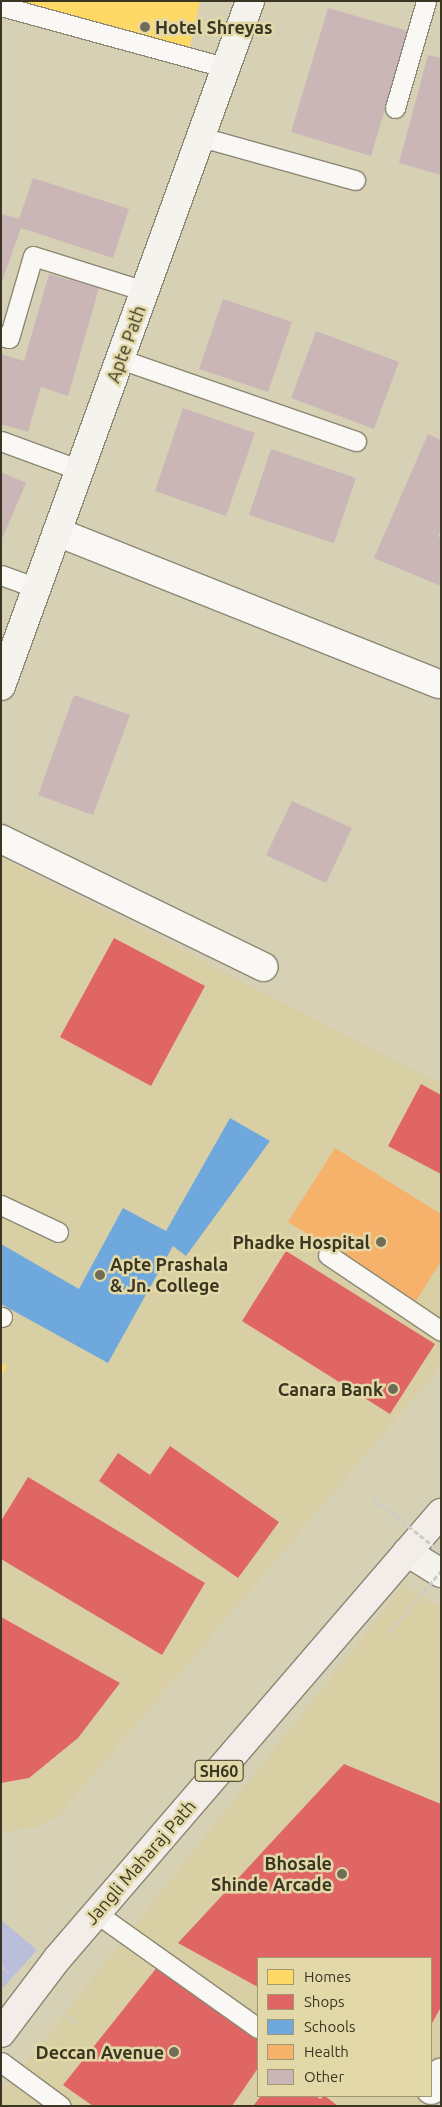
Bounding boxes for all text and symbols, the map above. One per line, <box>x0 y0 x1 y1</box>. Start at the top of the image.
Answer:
place label: Hotel Shreyas <box>155 16 273 38</box>
marker: Hotel Shreyas <box>139 21 151 33</box>
street label: Apte Path <box>102 302 150 386</box>
place label: Phadke Hospital <box>232 1231 370 1253</box>
marker: Phadke Hospital <box>374 1235 388 1249</box>
place label: Apte Prashala & Jn. College <box>110 1254 228 1296</box>
marker: Apte Prashala & Jn. College <box>94 1269 106 1281</box>
place label: Canara Bank <box>278 1378 383 1400</box>
marker: Canara Bank <box>387 1383 399 1395</box>
road number: SH60 <box>194 1758 244 1784</box>
street label: Jangli Maharaj Path <box>80 1795 200 1929</box>
place label: Bhosale Shinde Arcade <box>211 1853 332 1896</box>
marker: Bhosale Shinde Arcade <box>336 1868 348 1880</box>
legend <box>257 1957 432 2097</box>
text: Homes <box>304 1968 351 1985</box>
text: Shops <box>304 1993 345 2010</box>
text: Schools <box>304 2018 355 2035</box>
place label: Deccan Avenue <box>36 2041 164 2063</box>
text: Health <box>304 2043 349 2060</box>
marker: Deccan Avenue <box>168 2046 180 2058</box>
text: Other <box>304 2068 344 2085</box>

